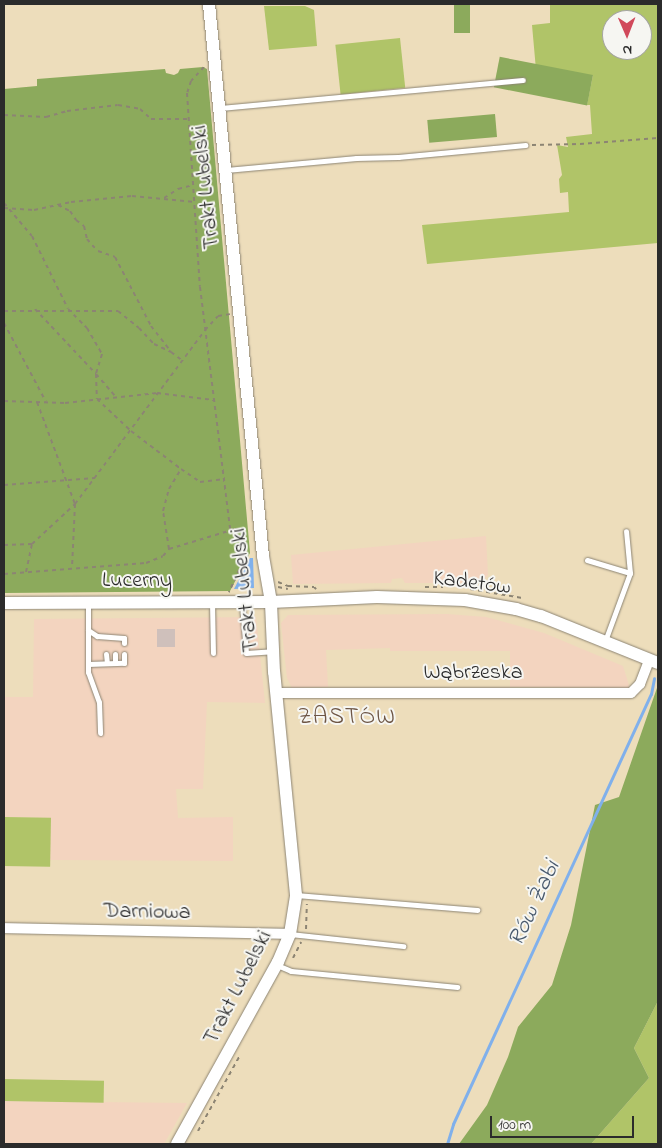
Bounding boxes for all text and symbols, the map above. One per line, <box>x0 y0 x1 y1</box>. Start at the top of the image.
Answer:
north arrow <box>602 10 652 60</box>
text: N <box>622 39 632 60</box>
street label: Trakt Lubelski <box>187 124 227 250</box>
street label: Trakt Lubelski <box>226 527 266 653</box>
street label: Kadetów <box>432 566 512 602</box>
street label: Lucerny <box>102 569 172 595</box>
street label: Wąbrzeska <box>423 661 523 687</box>
district label: ZASTÓW <box>297 704 397 732</box>
water label: Rów Żabi <box>503 857 567 951</box>
street label: Darniowa <box>103 899 191 927</box>
street label: Trakt Lubelski <box>199 927 279 1049</box>
scale bar <box>492 1106 636 1138</box>
text: 100 m <box>498 1114 531 1136</box>

